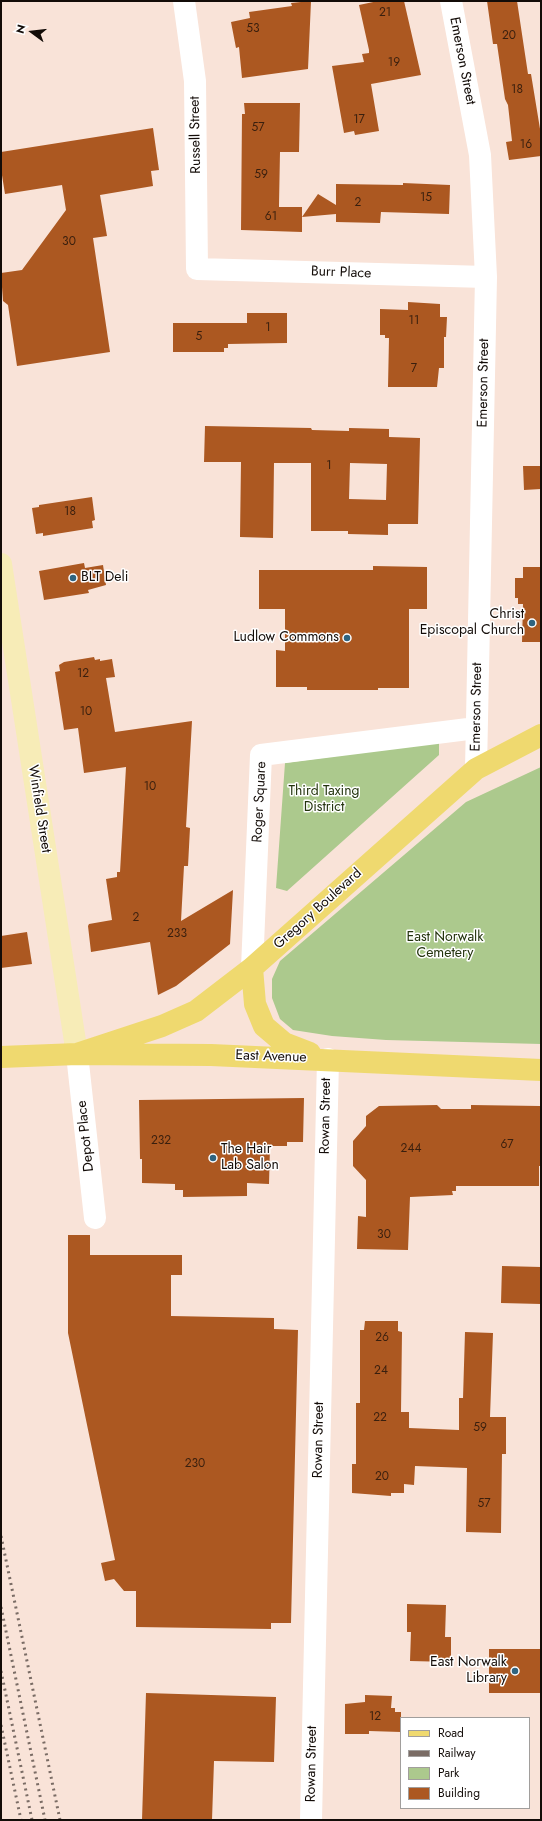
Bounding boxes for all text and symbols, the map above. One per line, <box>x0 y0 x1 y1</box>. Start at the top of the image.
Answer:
house number: 21 <box>379 6 391 20</box>
north arrow <box>12 12 52 52</box>
street label: Emerson Street <box>445 16 479 106</box>
house number: 53 <box>246 22 260 36</box>
text: N <box>12 23 29 35</box>
house number: 20 <box>502 29 516 43</box>
house number: 19 <box>388 56 400 70</box>
house number: 18 <box>511 83 523 97</box>
street label: Russell Street <box>187 96 205 174</box>
house number: 17 <box>353 113 365 127</box>
house number: 57 <box>251 121 265 135</box>
house number: 16 <box>520 138 532 152</box>
house number: 59 <box>254 168 268 182</box>
house number: 15 <box>420 191 432 205</box>
house number: 2 <box>355 196 361 210</box>
house number: 61 <box>265 210 277 224</box>
house number: 30 <box>62 235 76 249</box>
street label: Burr Place <box>310 264 372 282</box>
house number: 11 <box>409 314 419 328</box>
house number: 1 <box>265 321 271 335</box>
house number: 5 <box>196 330 202 344</box>
street label: Emerson Street <box>475 338 493 428</box>
house number: 7 <box>411 362 417 376</box>
house number: 1 <box>326 459 332 473</box>
house number: 18 <box>64 505 76 519</box>
place label: BLT Deli <box>81 570 128 586</box>
marker: BLT Deli <box>68 573 78 583</box>
place label: Christ Episcopal Church <box>420 607 524 640</box>
marker: Christ Episcopal Church <box>527 618 537 628</box>
place label: Ludlow Commons <box>234 630 339 646</box>
marker: Ludlow Commons <box>342 633 352 643</box>
street label: Emerson Street <box>468 662 486 752</box>
house number: 12 <box>77 667 89 681</box>
house number: 10 <box>80 705 92 719</box>
street label: Roger Square <box>249 761 271 843</box>
street label: Winfield Street <box>24 764 54 854</box>
house number: 10 <box>144 780 156 794</box>
park label: Third Taxing District <box>288 784 360 816</box>
street label: Gregory Boulevard <box>271 865 365 953</box>
house number: 2 <box>133 911 139 925</box>
house number: 233 <box>167 927 187 941</box>
park label: East Norwalk Cemetery <box>407 930 483 962</box>
street label: East Avenue <box>235 1047 307 1067</box>
street label: Rowan Street <box>317 1078 335 1154</box>
street label: Depot Place <box>74 1100 98 1172</box>
house number: 232 <box>151 1134 171 1148</box>
house number: 67 <box>500 1138 514 1152</box>
place label: The Hair Lab Salon <box>221 1142 279 1174</box>
house number: 244 <box>401 1142 421 1156</box>
marker: The Hair Lab Salon <box>208 1153 218 1163</box>
house number: 30 <box>377 1228 391 1242</box>
house number: 26 <box>375 1331 389 1345</box>
house number: 24 <box>374 1364 388 1378</box>
street label: Rowan Street <box>310 1402 328 1478</box>
house number: 22 <box>373 1411 387 1425</box>
house number: 59 <box>473 1421 487 1435</box>
house number: 230 <box>185 1457 205 1471</box>
house number: 20 <box>375 1470 389 1484</box>
house number: 57 <box>477 1497 491 1511</box>
place label: East Norwalk Library <box>430 1655 507 1688</box>
marker: East Norwalk Library <box>510 1666 520 1676</box>
house number: 12 <box>369 1710 381 1724</box>
legend <box>400 1717 530 1809</box>
text: Road <box>438 1724 464 1742</box>
street label: Rowan Street <box>303 1726 321 1802</box>
text: Railway <box>438 1744 476 1762</box>
text: Park <box>438 1764 459 1782</box>
text: Building <box>438 1784 480 1802</box>

